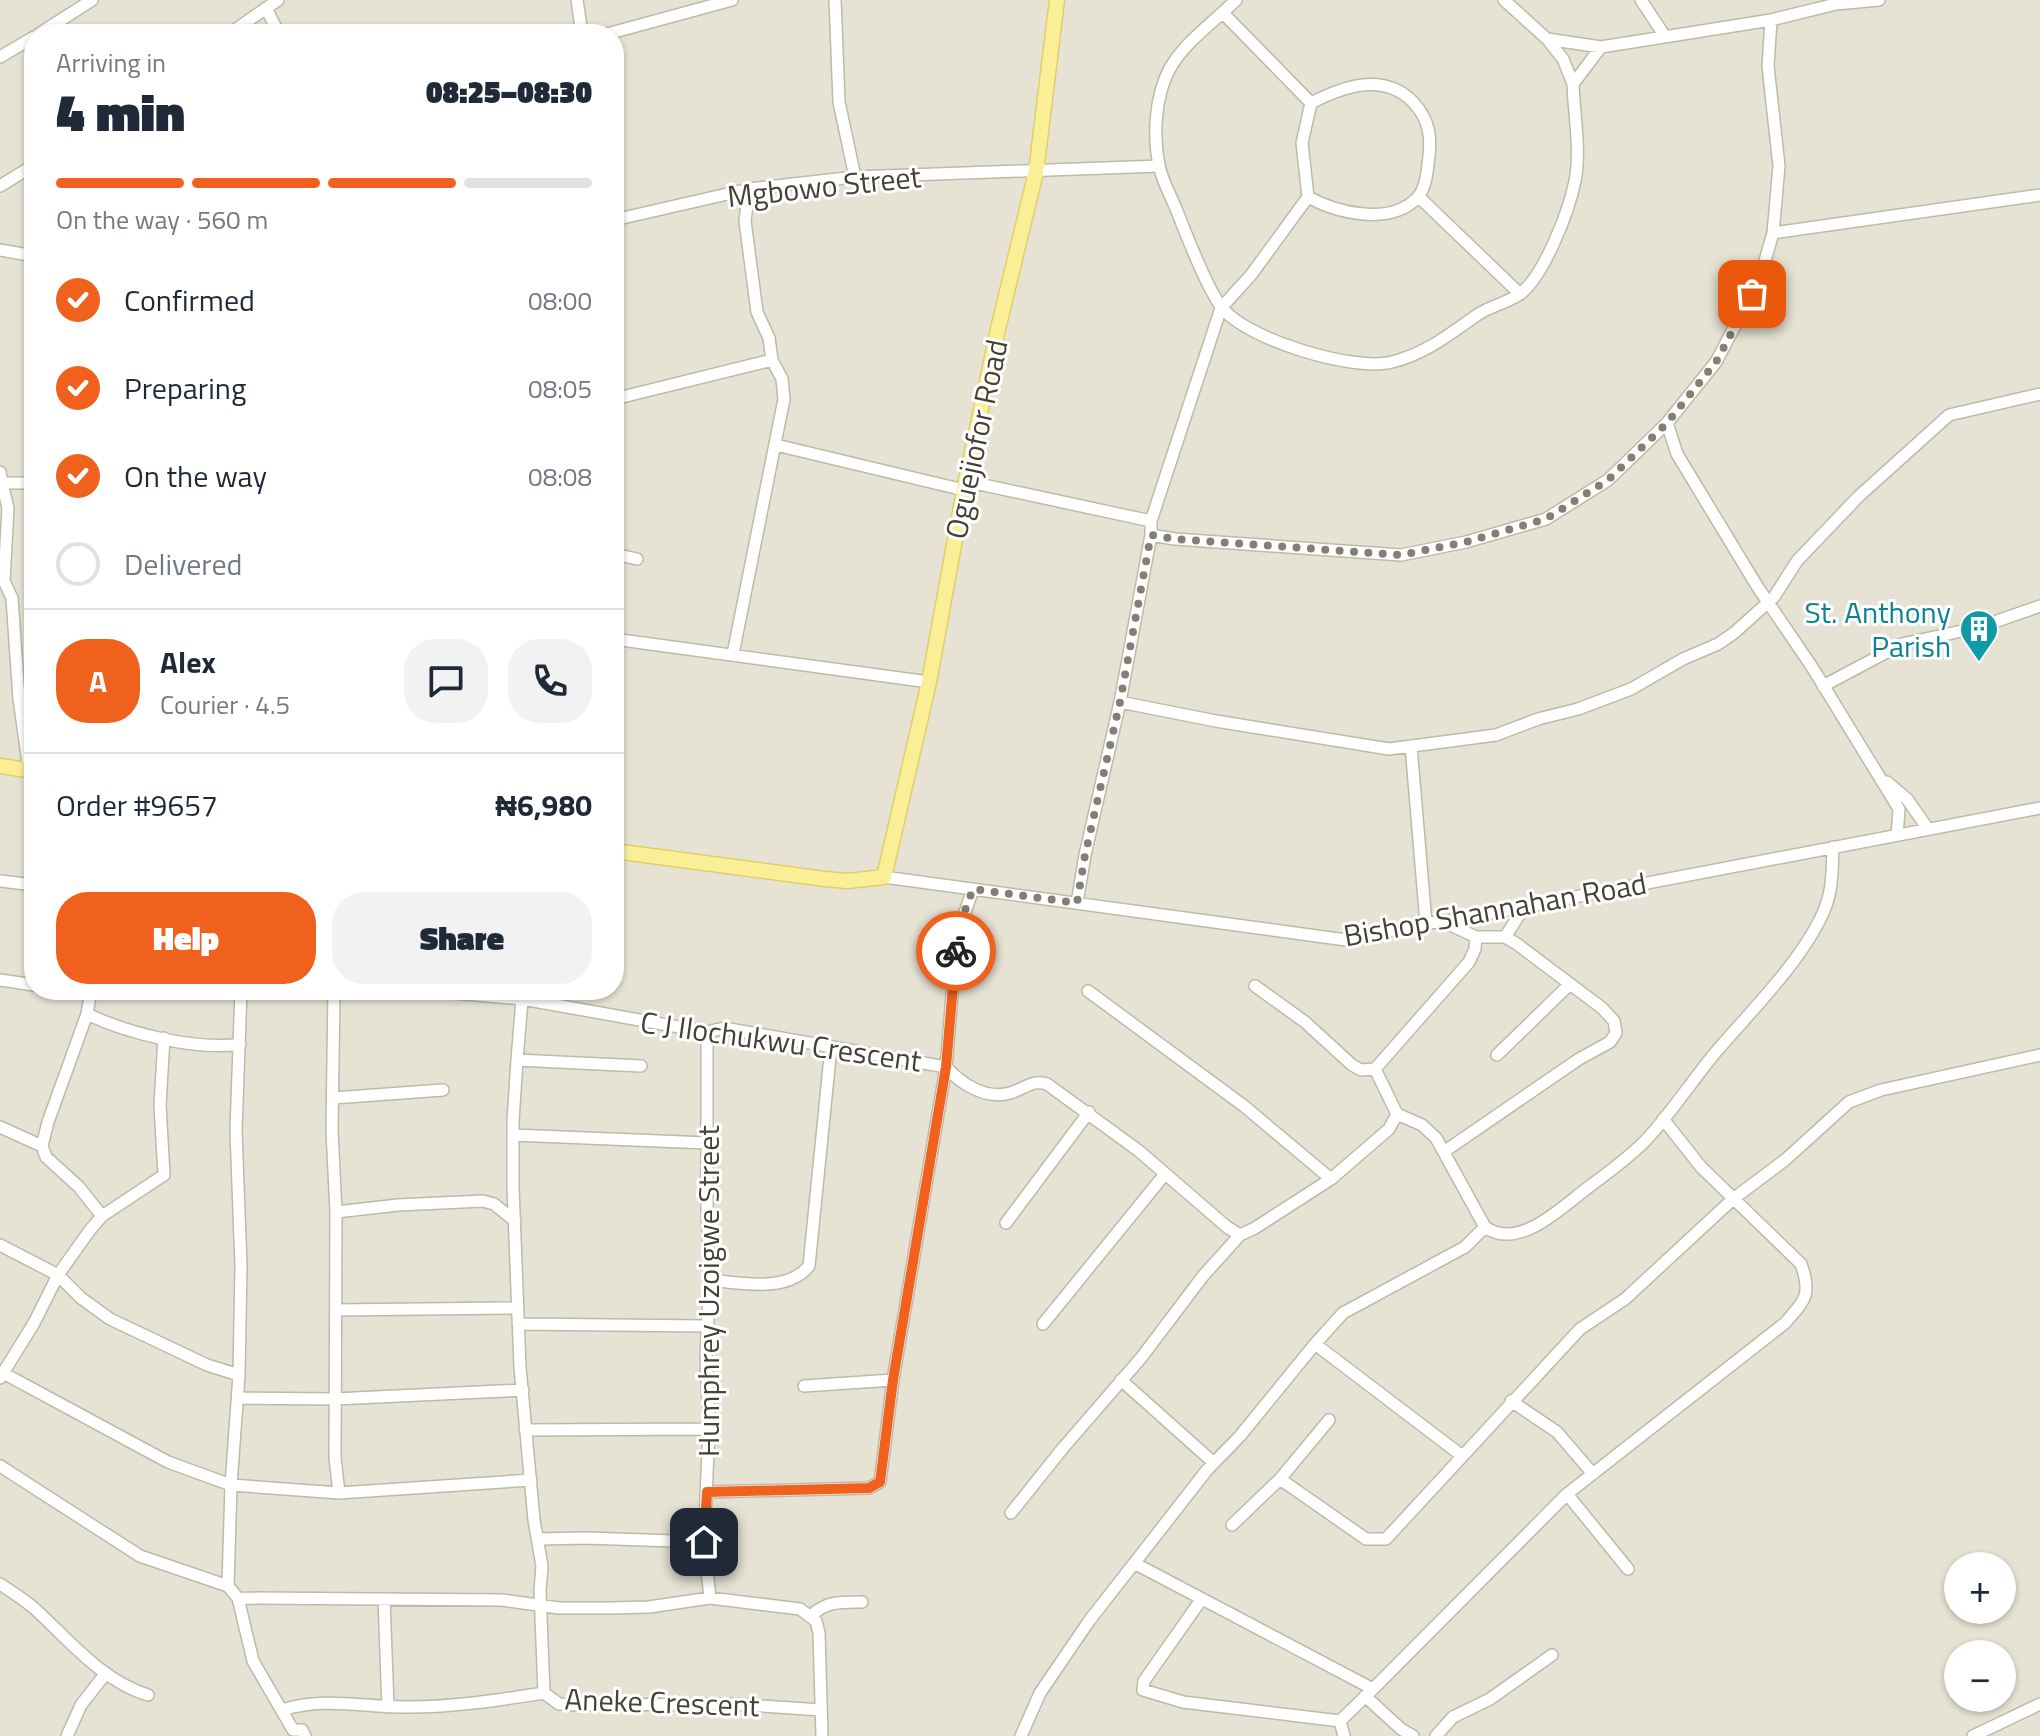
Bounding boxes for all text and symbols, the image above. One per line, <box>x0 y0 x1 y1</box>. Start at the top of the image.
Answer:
text: Arriving in <box>56 43 166 82</box>
text: 08:25–08:30 <box>426 69 592 115</box>
text: 4 min <box>56 72 185 151</box>
street label: Mgbowo Street <box>725 153 923 219</box>
text: On the way · 560 m <box>56 200 268 239</box>
pin <box>1718 260 1786 328</box>
icon: bag <box>1730 272 1774 316</box>
text: Confirmed <box>124 277 255 323</box>
icon: check <box>56 278 100 322</box>
text: 08:00 <box>528 281 592 320</box>
street label: Oguejiofor Road <box>932 335 1020 543</box>
text: Preparing <box>124 365 246 411</box>
icon: check <box>56 366 100 410</box>
text: 08:05 <box>528 369 592 408</box>
text: On the way <box>124 453 267 499</box>
icon: check <box>56 454 100 498</box>
text: 08:08 <box>528 457 592 496</box>
text: Delivered <box>124 541 242 587</box>
place label: St. Anthony Parish <box>1805 589 1951 669</box>
building icon: St. Anthony Parish <box>1958 608 2000 663</box>
text: Alex <box>160 639 216 685</box>
button: chat <box>404 639 488 723</box>
button: phone <box>508 639 592 723</box>
text: A <box>89 658 107 704</box>
text: Courier · 4.5 <box>160 685 290 724</box>
text: Order #9657 <box>56 782 218 828</box>
text: ₦6,980 <box>495 782 592 828</box>
street label: Bishop Shannahan Road <box>1340 860 1650 958</box>
button: Help <box>56 892 316 984</box>
button: Share <box>332 892 592 984</box>
courier <box>916 911 996 991</box>
icon: bike <box>934 929 978 973</box>
street label: C J Ilochukwu Crescent <box>638 999 925 1084</box>
street label: Humphrey Uzoigwe Street <box>685 1125 731 1457</box>
pin <box>670 1508 738 1576</box>
icon: home <box>682 1520 726 1564</box>
map controls <box>1944 1552 2016 1712</box>
button: + <box>1944 1552 2016 1624</box>
button: − <box>1944 1640 2016 1712</box>
street label: Aneke Crescent <box>564 1676 761 1728</box>

